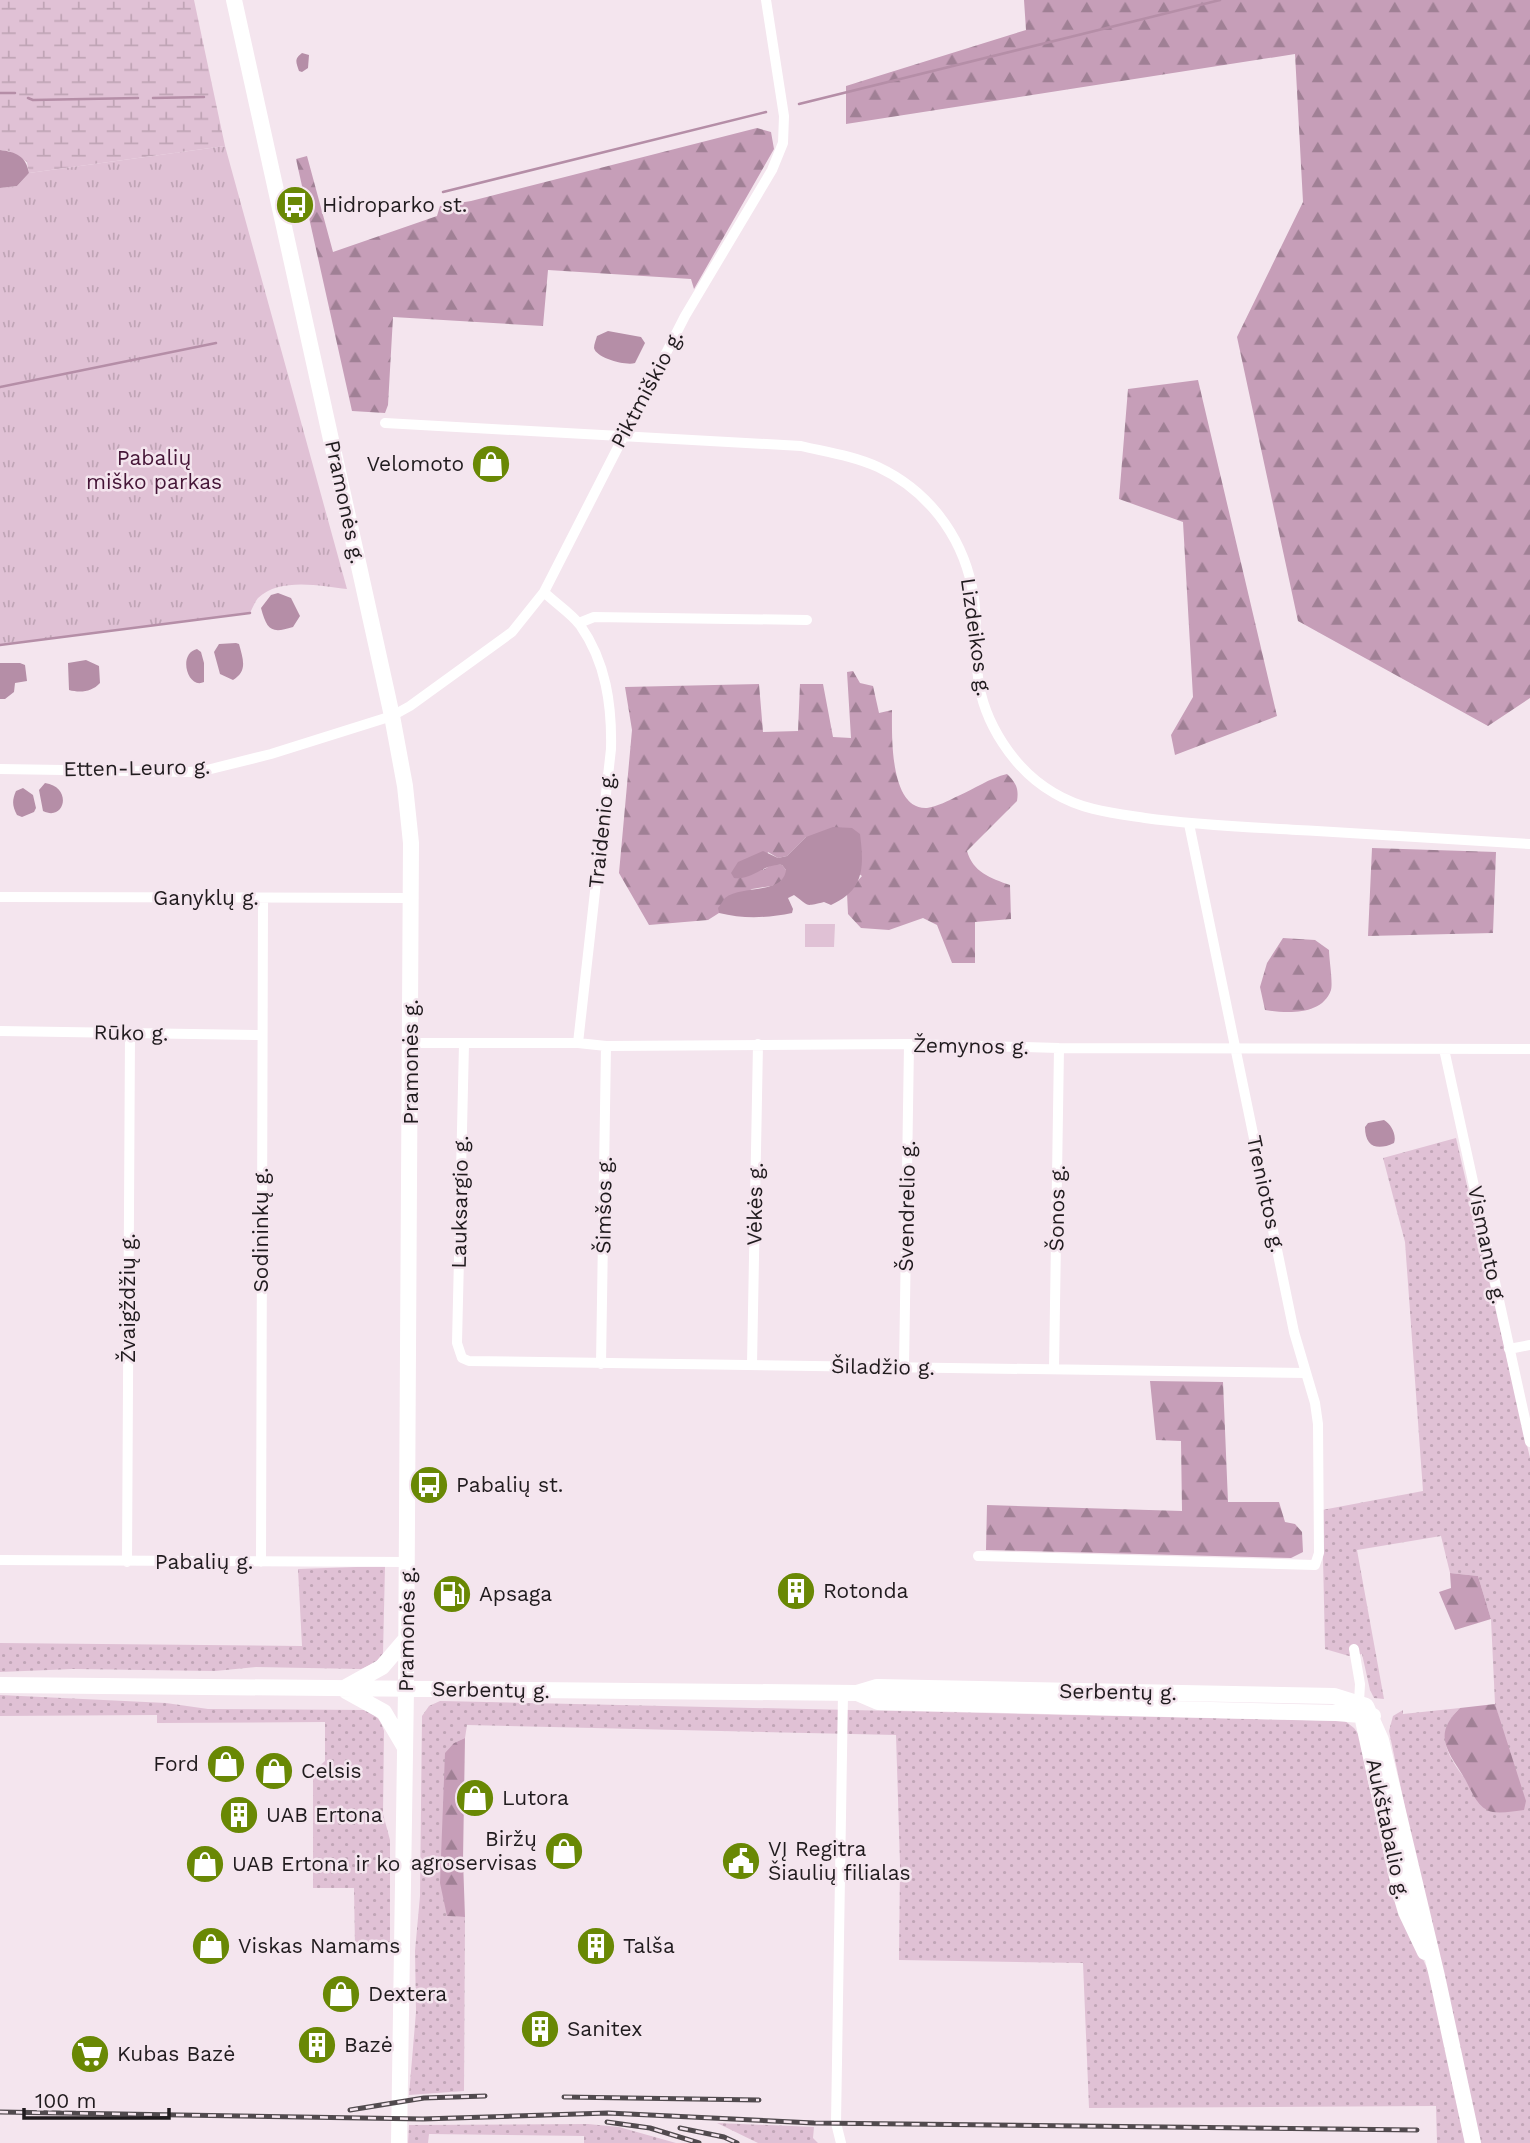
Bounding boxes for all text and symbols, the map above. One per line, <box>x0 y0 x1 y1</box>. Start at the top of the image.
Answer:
bus stop icon: Hidroparko st. <box>274 184 316 226</box>
place label: Hidroparko st. <box>322 192 467 217</box>
street label: Piktmiškio g. <box>605 326 688 452</box>
street label: Pramonės g. <box>320 438 371 566</box>
shop icon: Velomoto <box>470 443 512 485</box>
park label: Pabalių miško parkas <box>86 445 222 494</box>
place label: Velomoto <box>366 451 464 476</box>
street label: Lizdeikos g. <box>956 576 997 698</box>
street label: Etten-Leuro g. <box>63 754 211 781</box>
street label: Traidenio g. <box>583 770 620 890</box>
street label: Ganyklų g. <box>153 885 259 910</box>
street label: Pramonės g. <box>398 999 423 1125</box>
street label: Rūko g. <box>93 1019 169 1046</box>
street label: Žemynos g. <box>913 1032 1029 1059</box>
street label: Treniotos g. <box>1242 1133 1291 1255</box>
street label: Lauksargio g. <box>446 1135 473 1269</box>
street label: Švendrelio g. <box>893 1140 920 1272</box>
street label: Šimšos g. <box>590 1156 617 1254</box>
street label: Vėkės g. <box>741 1162 768 1246</box>
street label: Šonos g. <box>1043 1164 1070 1252</box>
street label: Sodininkų g. <box>248 1167 273 1293</box>
street label: Vismanto g. <box>1463 1183 1512 1306</box>
street label: Žvaigždžių g. <box>115 1233 140 1363</box>
street label: Šiladžio g. <box>831 1353 935 1380</box>
bus stop icon: Pabalių st. <box>408 1464 450 1506</box>
place label: Pabalių st. <box>456 1472 563 1497</box>
street label: Pabalių g. <box>155 1549 253 1574</box>
street label: Pramonės g. <box>393 1566 420 1692</box>
building icon: Rotonda <box>775 1570 817 1612</box>
fuel station icon: Apsaga <box>431 1573 473 1615</box>
place label: Rotonda <box>823 1578 909 1603</box>
place label: Apsaga <box>479 1581 552 1606</box>
street label: Serbentų g. <box>432 1676 550 1703</box>
street label: Serbentų g. <box>1059 1678 1177 1705</box>
shop icon: Ford <box>205 1743 247 1785</box>
shop icon: Celsis <box>253 1750 295 1792</box>
place label: Ford <box>153 1751 199 1776</box>
street label: Aukštabalio g. <box>1361 1756 1416 1902</box>
place label: Celsis <box>301 1758 362 1783</box>
shop icon: Lutora <box>454 1777 496 1819</box>
place label: Lutora <box>502 1785 569 1810</box>
building icon: UAB Ertona <box>218 1794 260 1836</box>
place label: UAB Ertona <box>266 1802 383 1827</box>
place label: Biržų agroservisas <box>411 1826 537 1875</box>
shop icon: Biržų agroservisas <box>543 1830 585 1872</box>
place label: VĮ Regitra Šiaulių filialas <box>768 1836 911 1885</box>
public building icon: VĮ Regitra Šiaulių filialas <box>720 1840 762 1882</box>
shop icon: UAB Ertona ir ko <box>184 1843 226 1885</box>
place label: UAB Ertona ir ko <box>232 1851 400 1876</box>
shop icon: Viskas Namams <box>190 1925 232 1967</box>
building icon: Talša <box>575 1925 617 1967</box>
place label: Viskas Namams <box>238 1933 400 1958</box>
place label: Talša <box>623 1933 675 1958</box>
shop icon: Dextera <box>320 1973 362 2015</box>
place label: Dextera <box>368 1981 447 2006</box>
building icon: Sanitex <box>519 2008 561 2050</box>
place label: Sanitex <box>567 2016 642 2041</box>
building icon: Bazė <box>296 2024 338 2066</box>
place label: Bazė <box>344 2032 393 2057</box>
supermarket icon: Kubas Bazė <box>69 2033 111 2075</box>
place label: Kubas Bazė <box>117 2041 235 2066</box>
scale bar <box>24 2076 170 2120</box>
text: 100 m <box>35 2088 97 2113</box>

